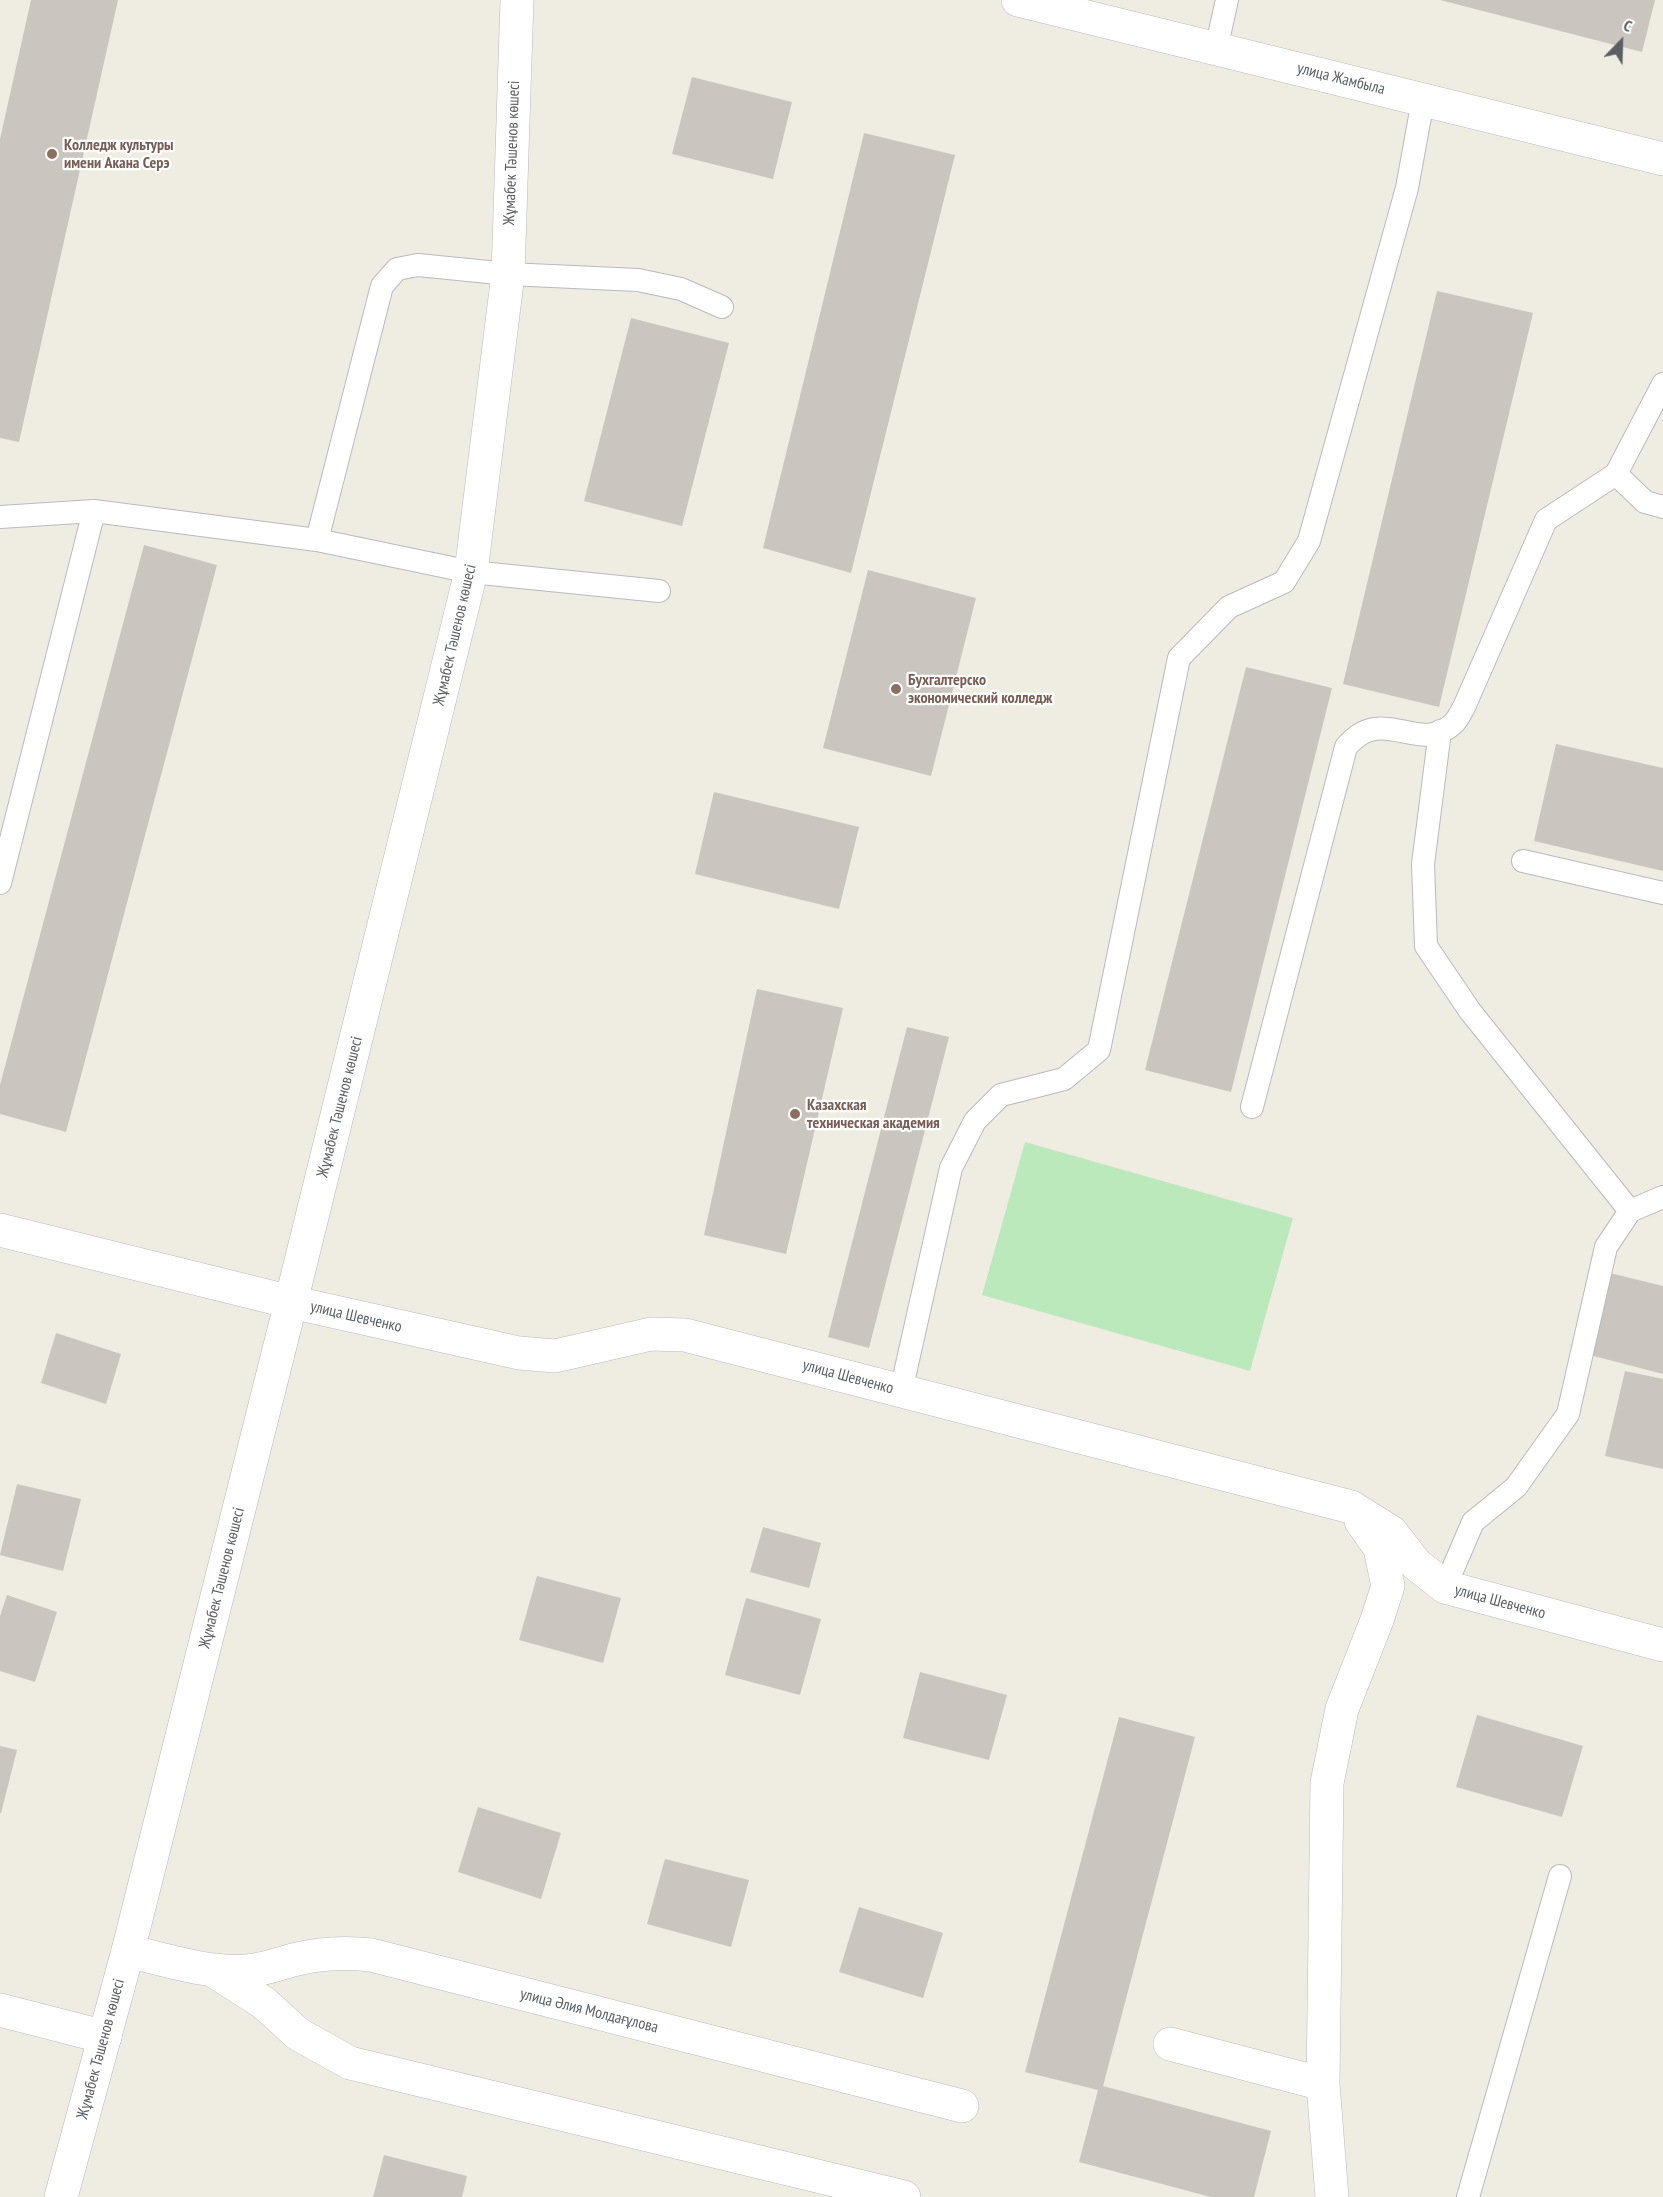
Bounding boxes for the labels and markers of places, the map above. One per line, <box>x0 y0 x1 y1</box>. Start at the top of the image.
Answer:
place label: Колледж культуры имени Акана Серэ <box>64 135 174 173</box>
marker: Колледж культуры имени Акана Серэ <box>45 147 59 161</box>
place label: Бухгалтерско экономический колледж <box>908 670 1052 708</box>
marker: Бухгалтерско экономический колледж <box>889 682 903 696</box>
place label: Казахская техническая академия <box>807 1095 940 1133</box>
marker: Казахская техническая академия <box>788 1107 802 1121</box>

